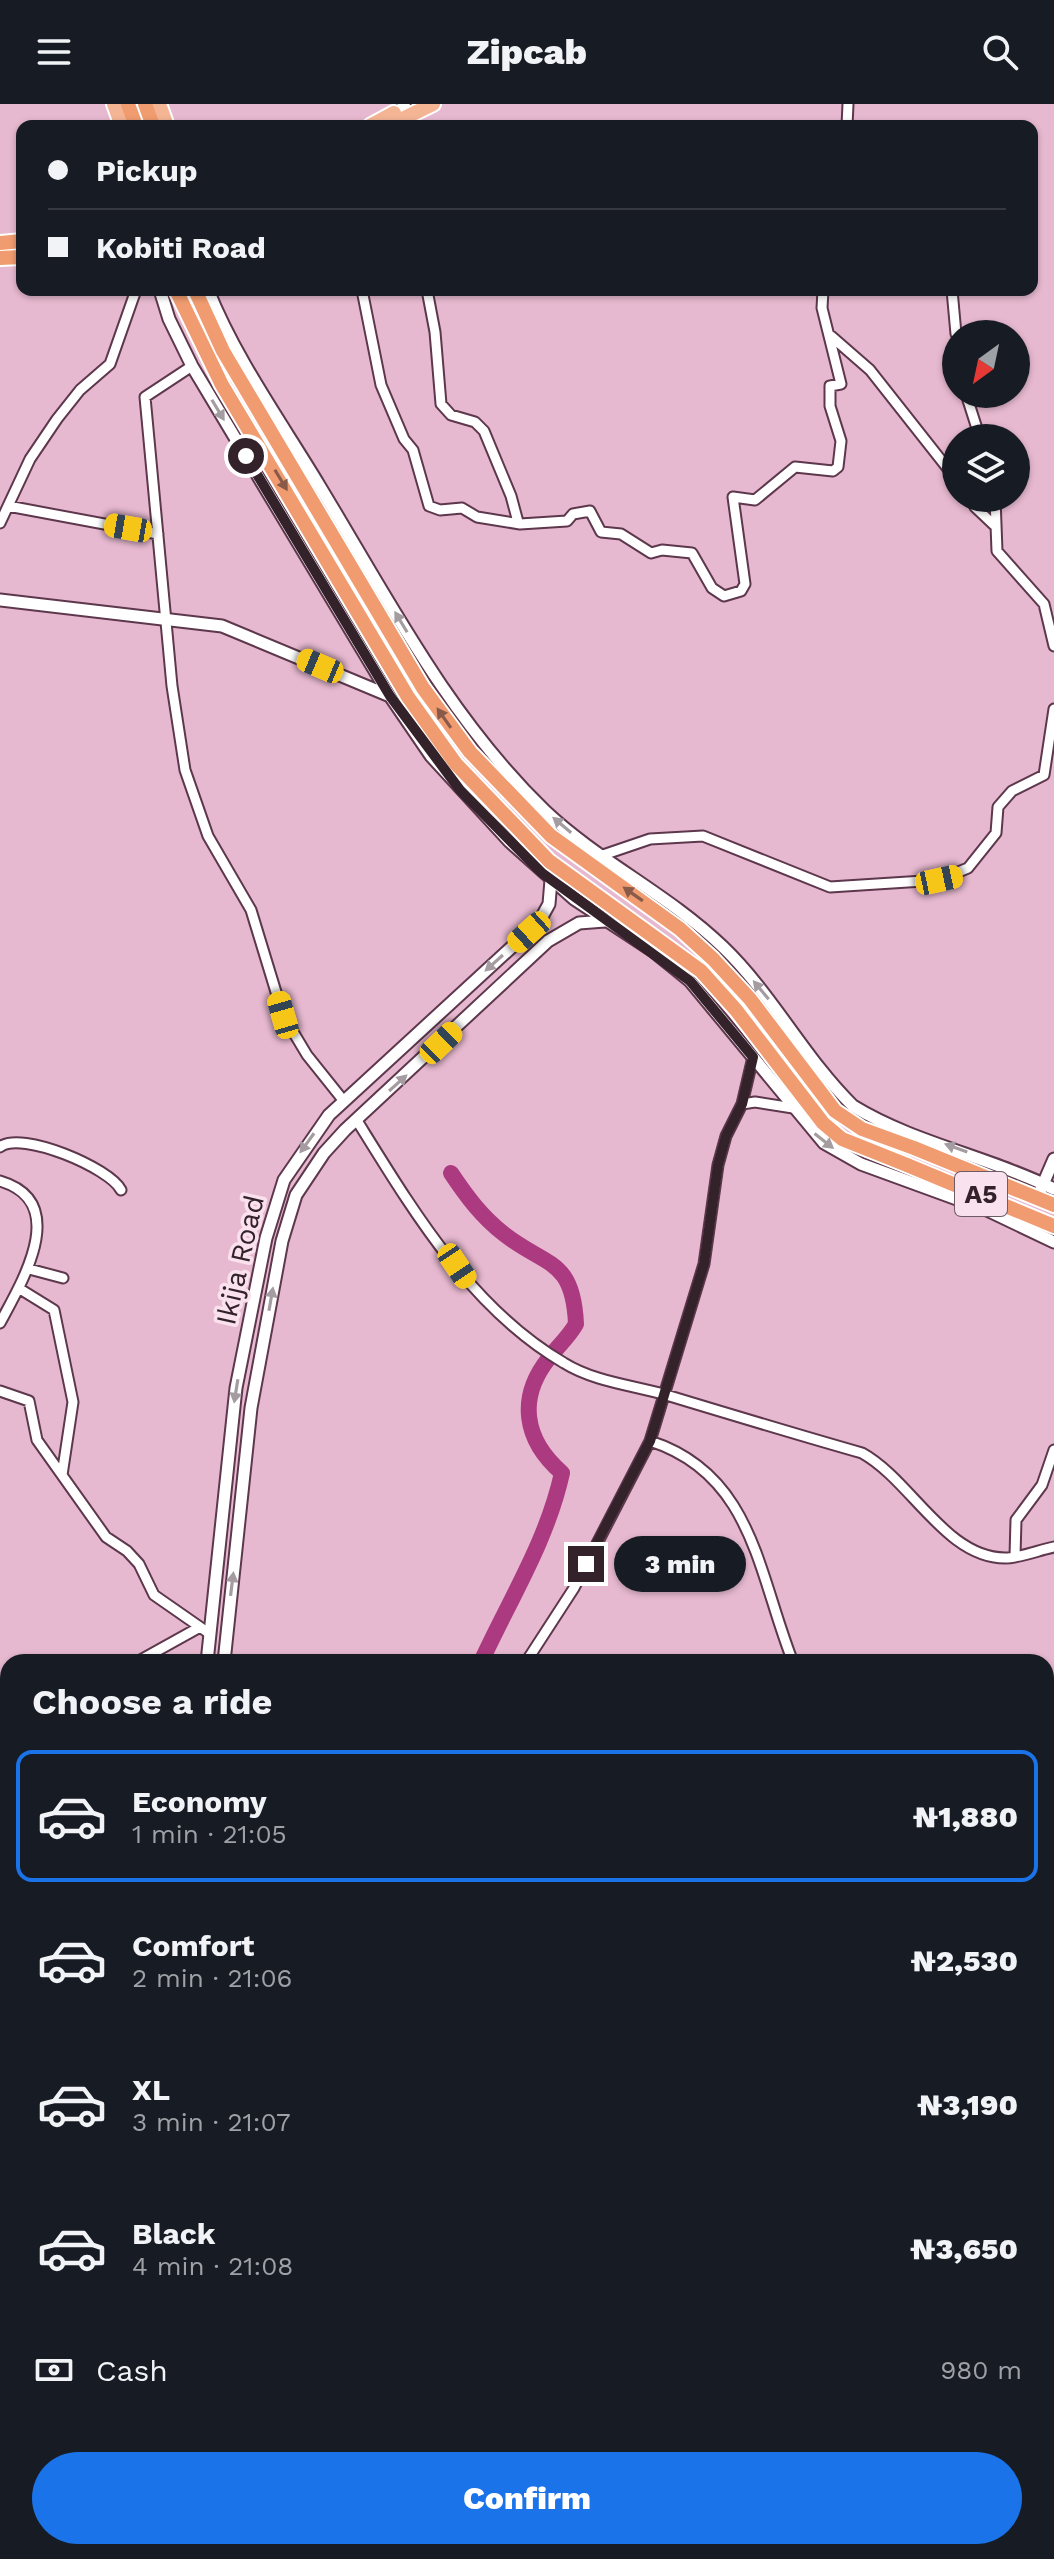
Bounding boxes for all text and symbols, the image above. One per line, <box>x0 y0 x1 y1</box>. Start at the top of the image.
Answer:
icon: menu <box>32 30 76 74</box>
icon: search <box>978 30 1022 74</box>
text: Zipcab <box>467 31 587 73</box>
text: Pickup <box>96 153 198 188</box>
text: Kobiti Road <box>96 230 266 265</box>
north arrow <box>942 320 1030 408</box>
map controls <box>942 320 1030 512</box>
one-way arrow <box>211 399 225 421</box>
button: layers <box>942 424 1030 512</box>
route start <box>228 438 264 474</box>
one-way arrow <box>274 469 288 491</box>
car <box>102 512 154 544</box>
one-way arrow <box>394 611 408 633</box>
car <box>293 646 347 686</box>
one-way arrow <box>437 708 452 729</box>
one-way arrow <box>552 817 572 834</box>
car <box>913 863 965 897</box>
one-way arrow <box>623 887 644 902</box>
car <box>503 907 555 957</box>
one-way arrow <box>484 954 503 972</box>
one-way arrow <box>753 980 770 1000</box>
car <box>265 989 301 1041</box>
car <box>415 1018 467 1068</box>
one-way arrow <box>387 1075 407 1092</box>
one-way arrow <box>299 1132 315 1154</box>
one-way arrow <box>813 1132 833 1149</box>
one-way arrow <box>944 1141 968 1154</box>
road number: A5 <box>955 1172 1007 1216</box>
street label: Ikija Road <box>209 1192 271 1328</box>
car <box>434 1239 480 1293</box>
one-way arrow <box>266 1287 278 1312</box>
one-way arrow <box>229 1379 242 1404</box>
callout: 3 min <box>614 1536 746 1592</box>
route end <box>568 1546 604 1582</box>
text: 3 min <box>645 1549 715 1579</box>
one-way arrow <box>225 1571 238 1596</box>
text: Choose a ride <box>32 1681 272 1723</box>
icon: car <box>36 1780 108 1852</box>
text: Economy <box>132 1784 267 1819</box>
text: ₦1,880 <box>913 1799 1018 1834</box>
text: 1 min · 21:05 <box>132 1819 287 1849</box>
icon: car <box>36 1924 108 1996</box>
text: Comfort <box>132 1928 254 1963</box>
text: ₦2,530 <box>911 1943 1018 1978</box>
text: 2 min · 21:06 <box>132 1963 292 1993</box>
icon: car <box>36 2068 108 2140</box>
text: XL <box>132 2072 170 2107</box>
text: ₦3,190 <box>917 2087 1018 2122</box>
text: 3 min · 21:07 <box>132 2107 291 2137</box>
icon: car <box>36 2212 108 2284</box>
text: Black <box>132 2216 216 2251</box>
text: ₦3,650 <box>910 2231 1018 2266</box>
text: 4 min · 21:08 <box>132 2251 293 2281</box>
icon: cash <box>32 2348 76 2392</box>
text: Cash <box>96 2353 168 2388</box>
text: 980 m <box>940 2355 1022 2385</box>
button: Confirm <box>32 2452 1022 2544</box>

